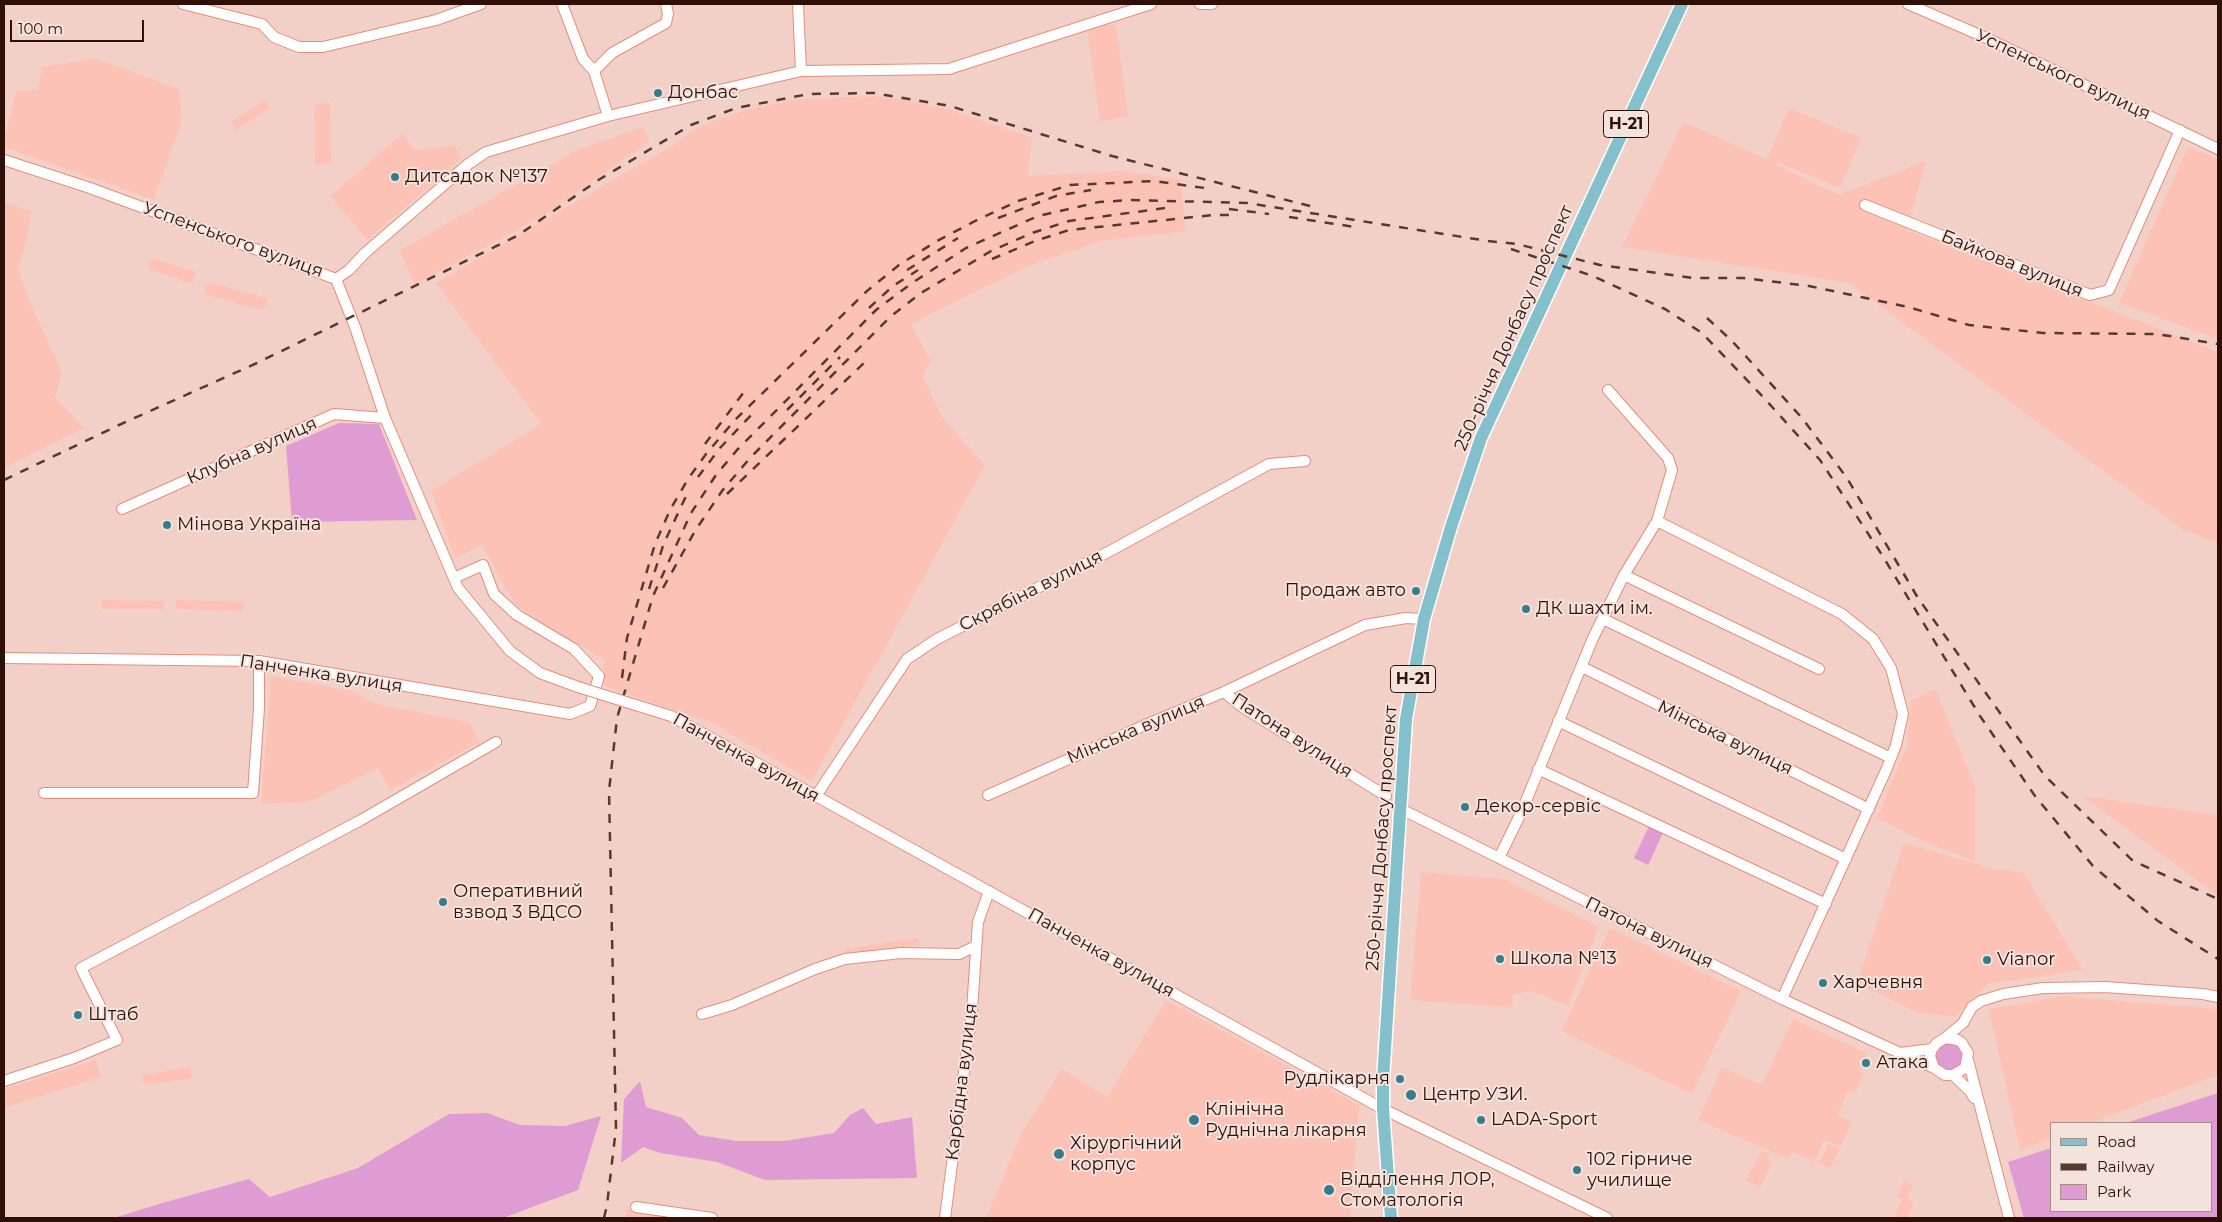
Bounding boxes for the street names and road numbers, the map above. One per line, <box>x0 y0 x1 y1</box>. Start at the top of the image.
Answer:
street label: Успенського вулиця <box>1972 25 2154 125</box>
road number: Н-21 <box>1604 110 1648 138</box>
street label: Успенського вулиця <box>140 197 326 283</box>
street label: 250-річчя Донбасу проспект <box>1450 202 1578 454</box>
street label: Байкова вулиця <box>1938 226 2086 302</box>
street label: Клубна вулиця <box>183 413 321 489</box>
street label: Скрябіна вулиця <box>956 546 1106 636</box>
street label: Панченка вулиця <box>238 650 404 698</box>
road number: Н-21 <box>1390 666 1436 692</box>
street label: Патона вулиця <box>1227 689 1357 783</box>
street label: Мінська вулиця <box>1064 691 1208 769</box>
street label: Мінська вулиця <box>1654 696 1796 780</box>
street label: 250-річчя Донбасу проспект <box>1362 704 1402 972</box>
street label: Панченка вулиця <box>669 709 823 807</box>
street label: Патона вулиця <box>1581 893 1717 973</box>
street label: Панченка вулиця <box>1024 904 1178 1002</box>
street label: Карбідна вулиця <box>942 1002 982 1162</box>

